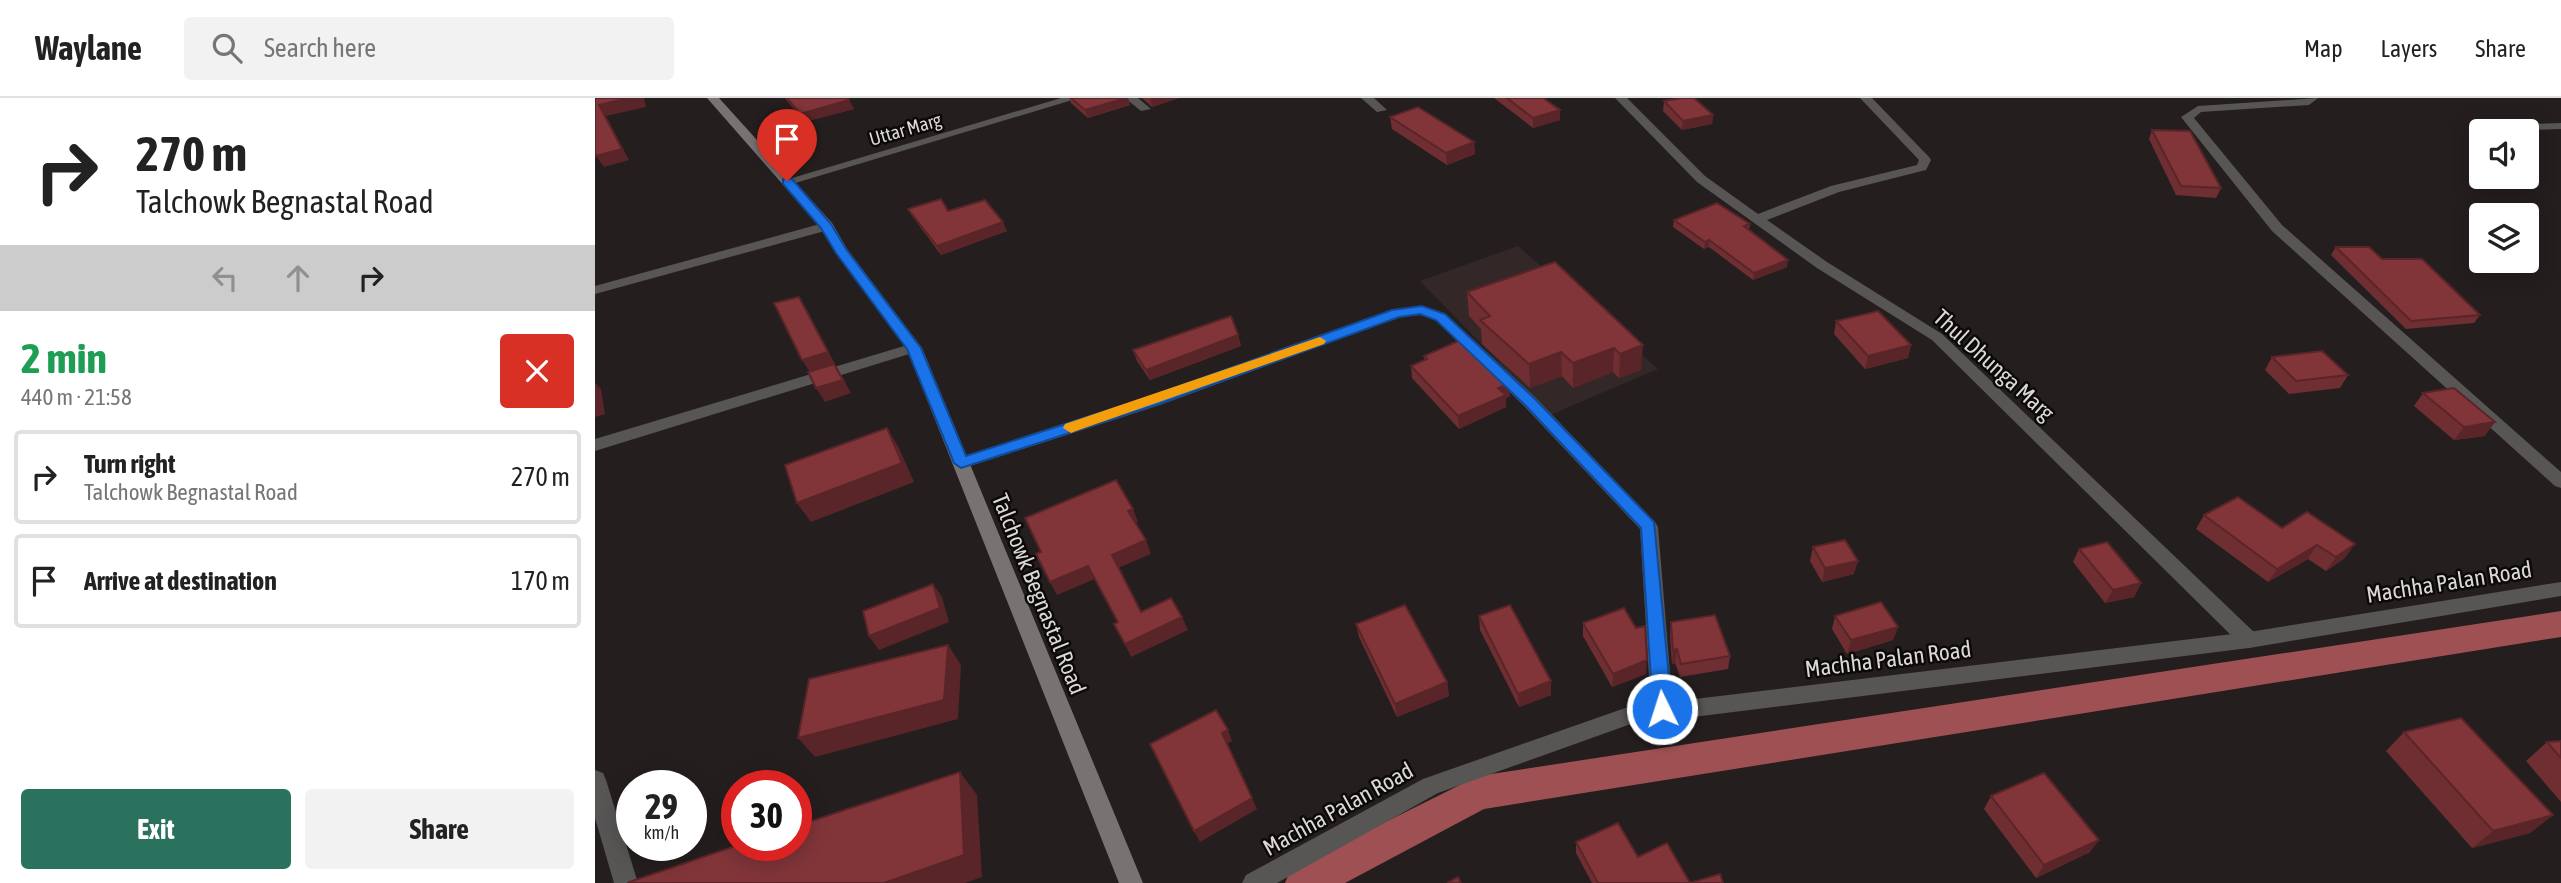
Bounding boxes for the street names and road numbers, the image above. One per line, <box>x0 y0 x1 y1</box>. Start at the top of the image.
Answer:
street label: Uttar Marg <box>866 108 944 150</box>
street label: Thul Dhunga Marg <box>1929 304 2060 426</box>
street label: Talchowk Begnastal Road <box>987 490 1091 698</box>
street label: Machha Palan Road <box>2364 556 2534 608</box>
street label: Machha Palan Road <box>1803 636 1973 682</box>
street label: Machha Palan Road <box>1259 757 1417 861</box>

